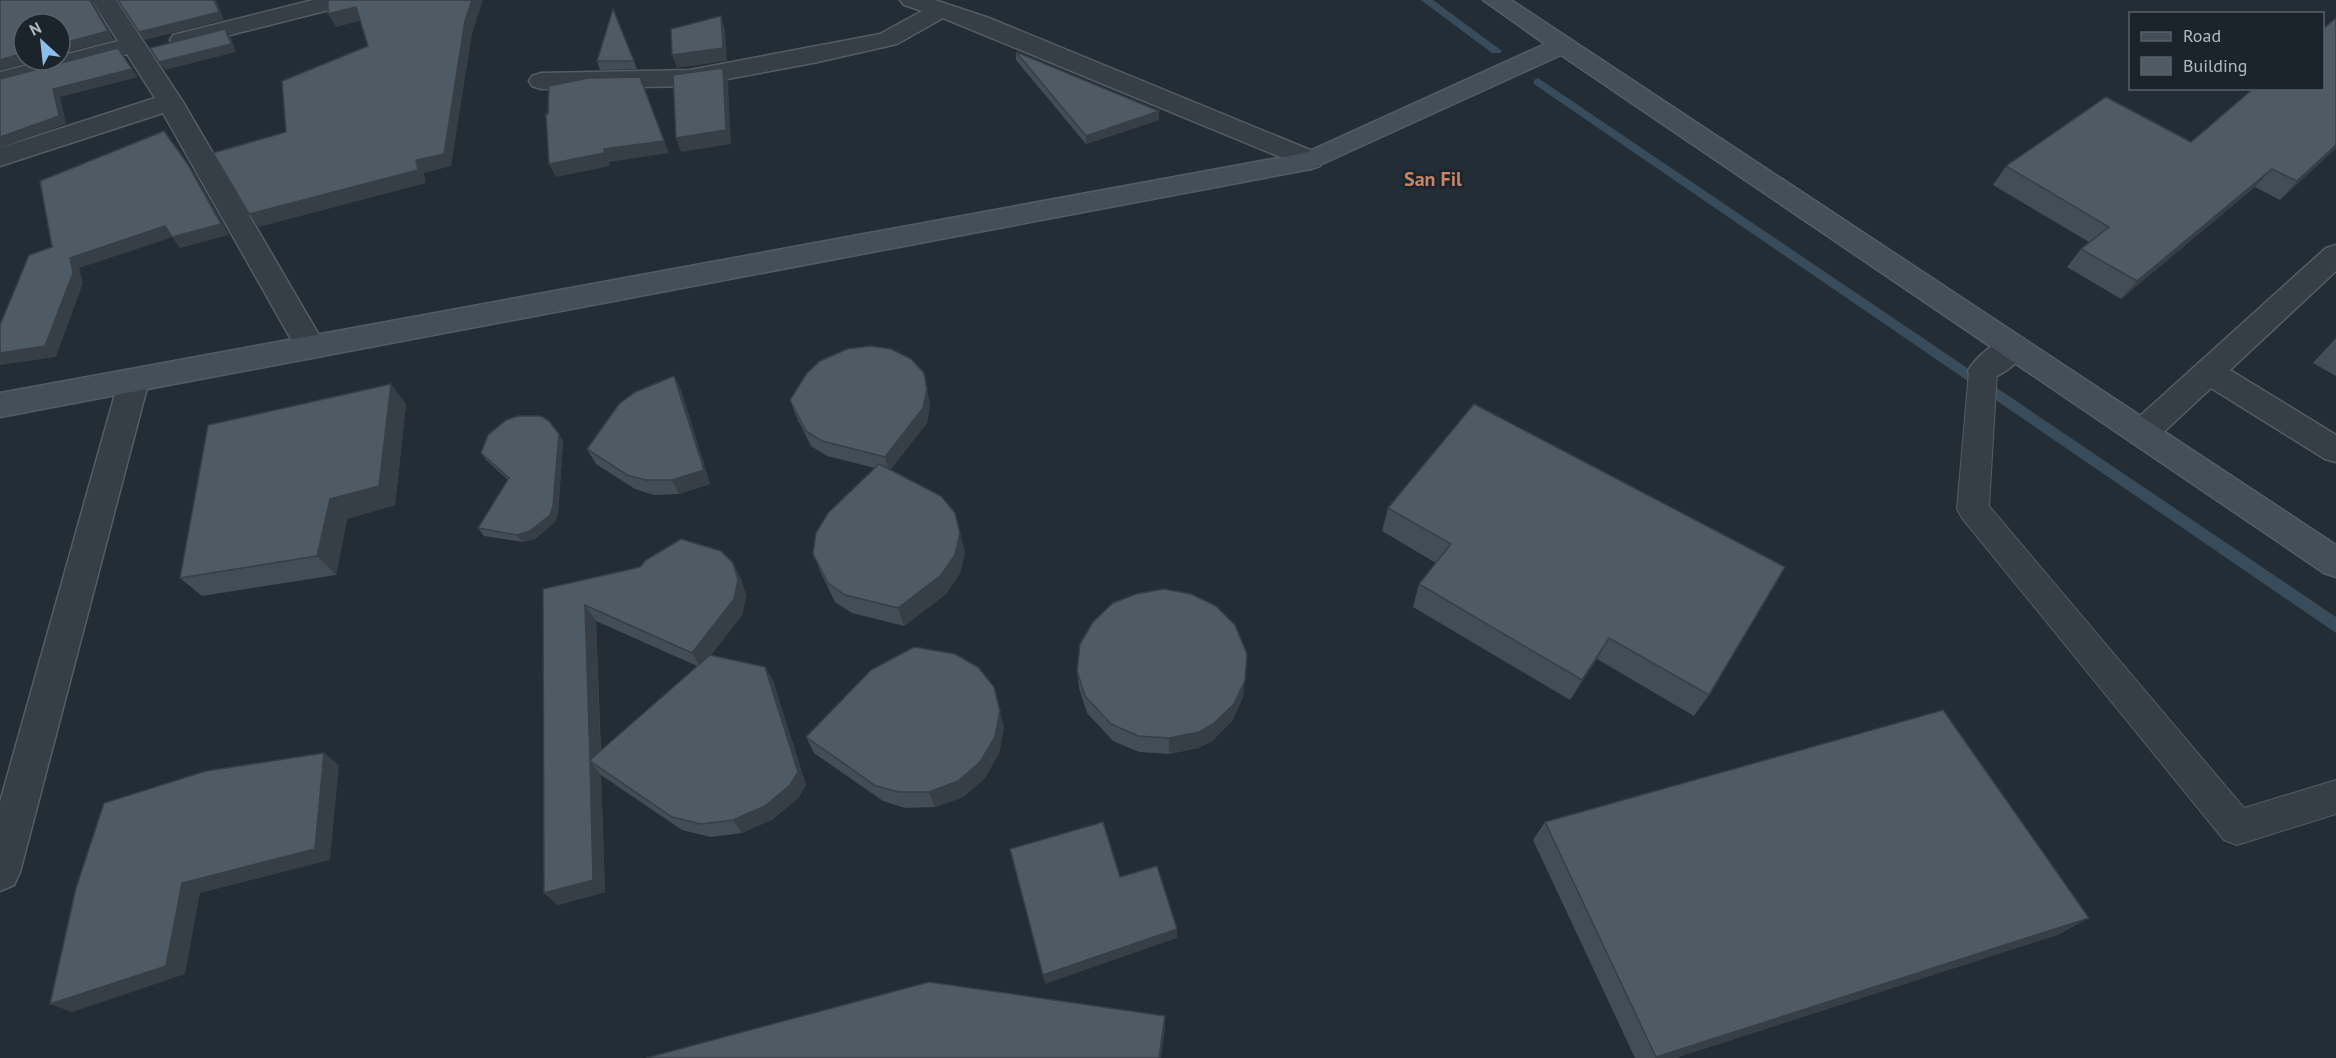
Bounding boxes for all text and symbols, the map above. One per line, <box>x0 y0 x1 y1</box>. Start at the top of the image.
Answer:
north arrow <box>12 12 72 72</box>
legend <box>2129 12 2324 90</box>
text: N <box>26 17 44 40</box>
text: Road <box>2183 24 2221 47</box>
text: Building <box>2183 54 2247 77</box>
district label: San Fil <box>1404 166 1462 192</box>

